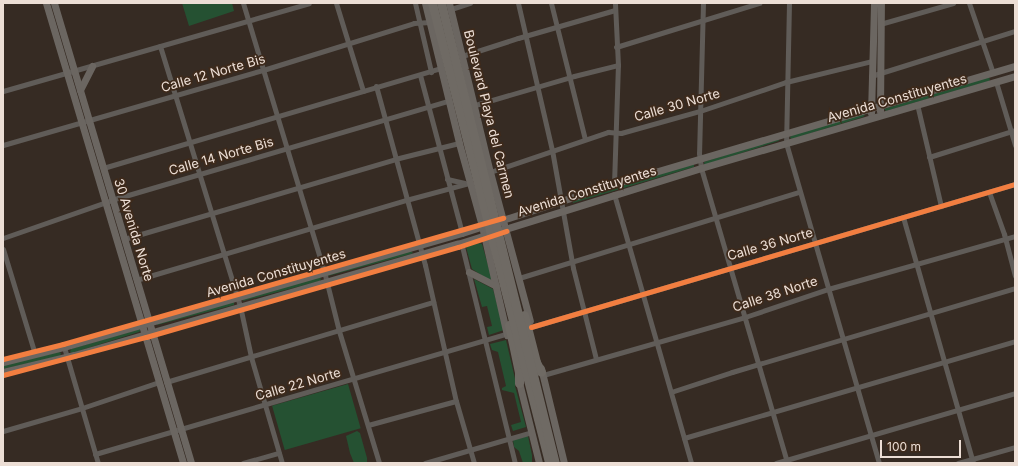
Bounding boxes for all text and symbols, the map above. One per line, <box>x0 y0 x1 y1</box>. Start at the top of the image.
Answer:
street label: Boulevard Playa del Carmen <box>461 28 517 200</box>
street label: Calle 12 Norte Bis <box>159 51 267 95</box>
street label: Avenida Constituyentes <box>825 71 969 125</box>
street label: Calle 30 Norte <box>632 85 722 125</box>
street label: Calle 14 Norte Bis <box>167 134 275 178</box>
street label: Avenida Constituyentes <box>516 162 658 220</box>
street label: 30 Avenida Norte <box>111 177 157 283</box>
street label: Calle 36 Norte <box>725 224 815 264</box>
street label: Avenida Constituyentes <box>204 246 348 300</box>
street label: Calle 38 Norte <box>731 273 819 315</box>
street label: Calle 22 Norte <box>253 364 343 404</box>
scale bar <box>882 432 963 458</box>
text: 100 m <box>887 439 921 454</box>

